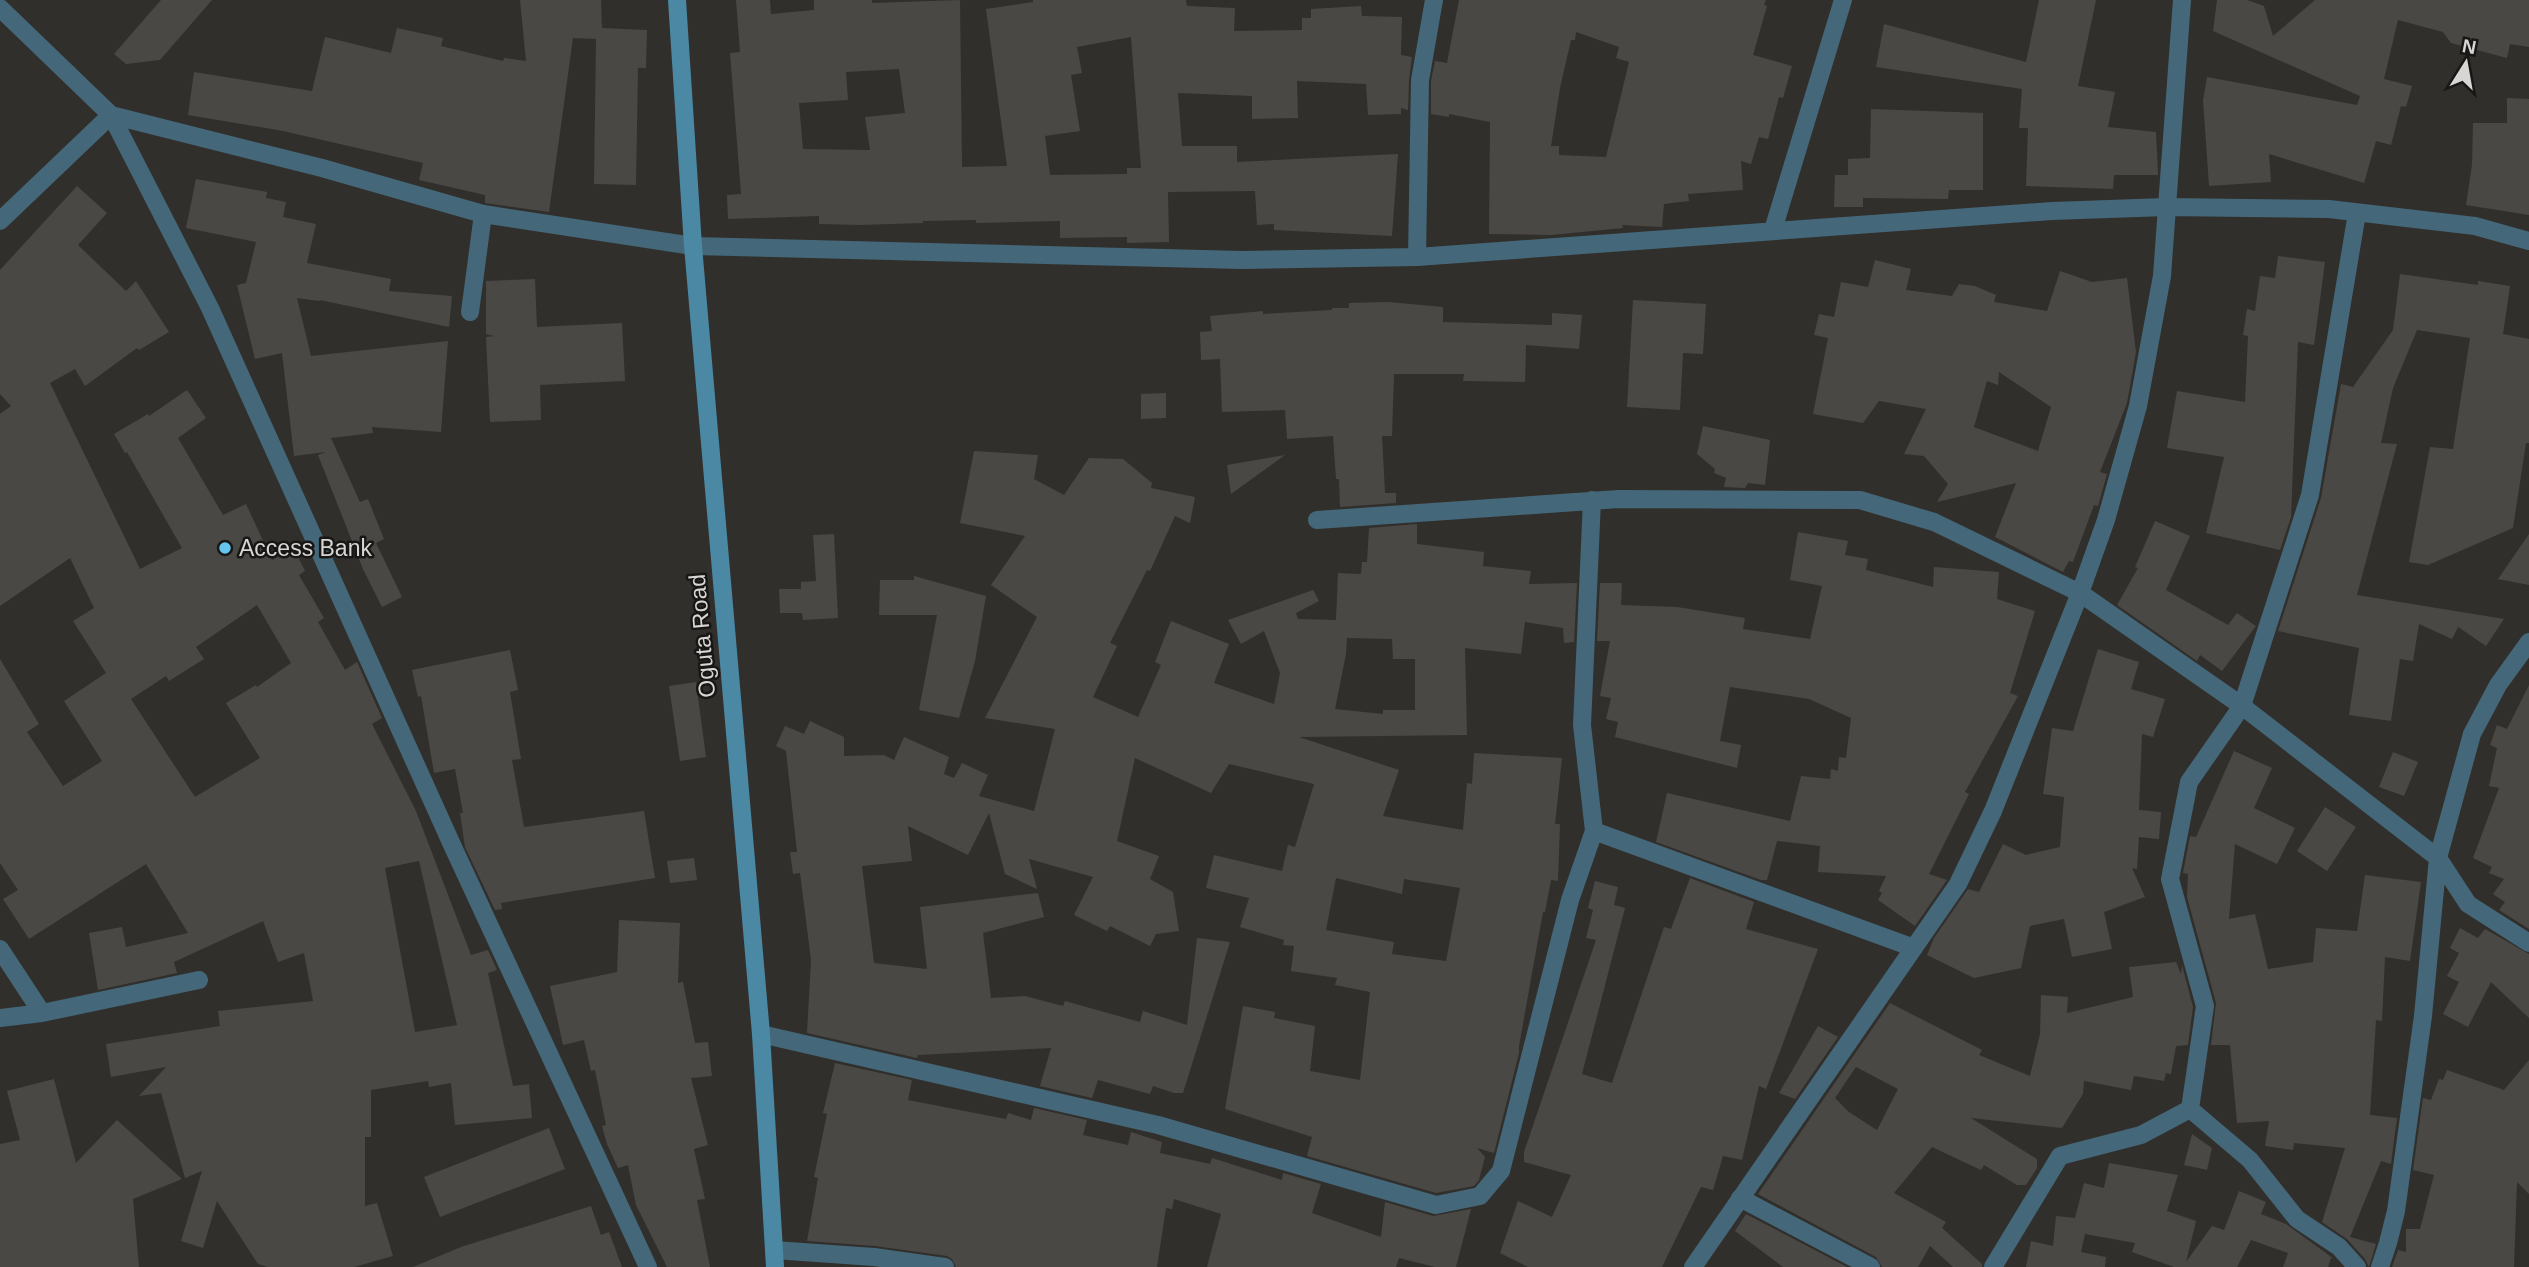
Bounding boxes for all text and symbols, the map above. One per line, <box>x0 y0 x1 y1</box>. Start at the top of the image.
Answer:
north arrow <box>2431 28 2501 98</box>
text: N <box>2460 35 2478 58</box>
place label: Access Bank <box>239 535 372 561</box>
marker: Access Bank <box>217 540 233 556</box>
street label: Oguta Road <box>684 573 720 699</box>

